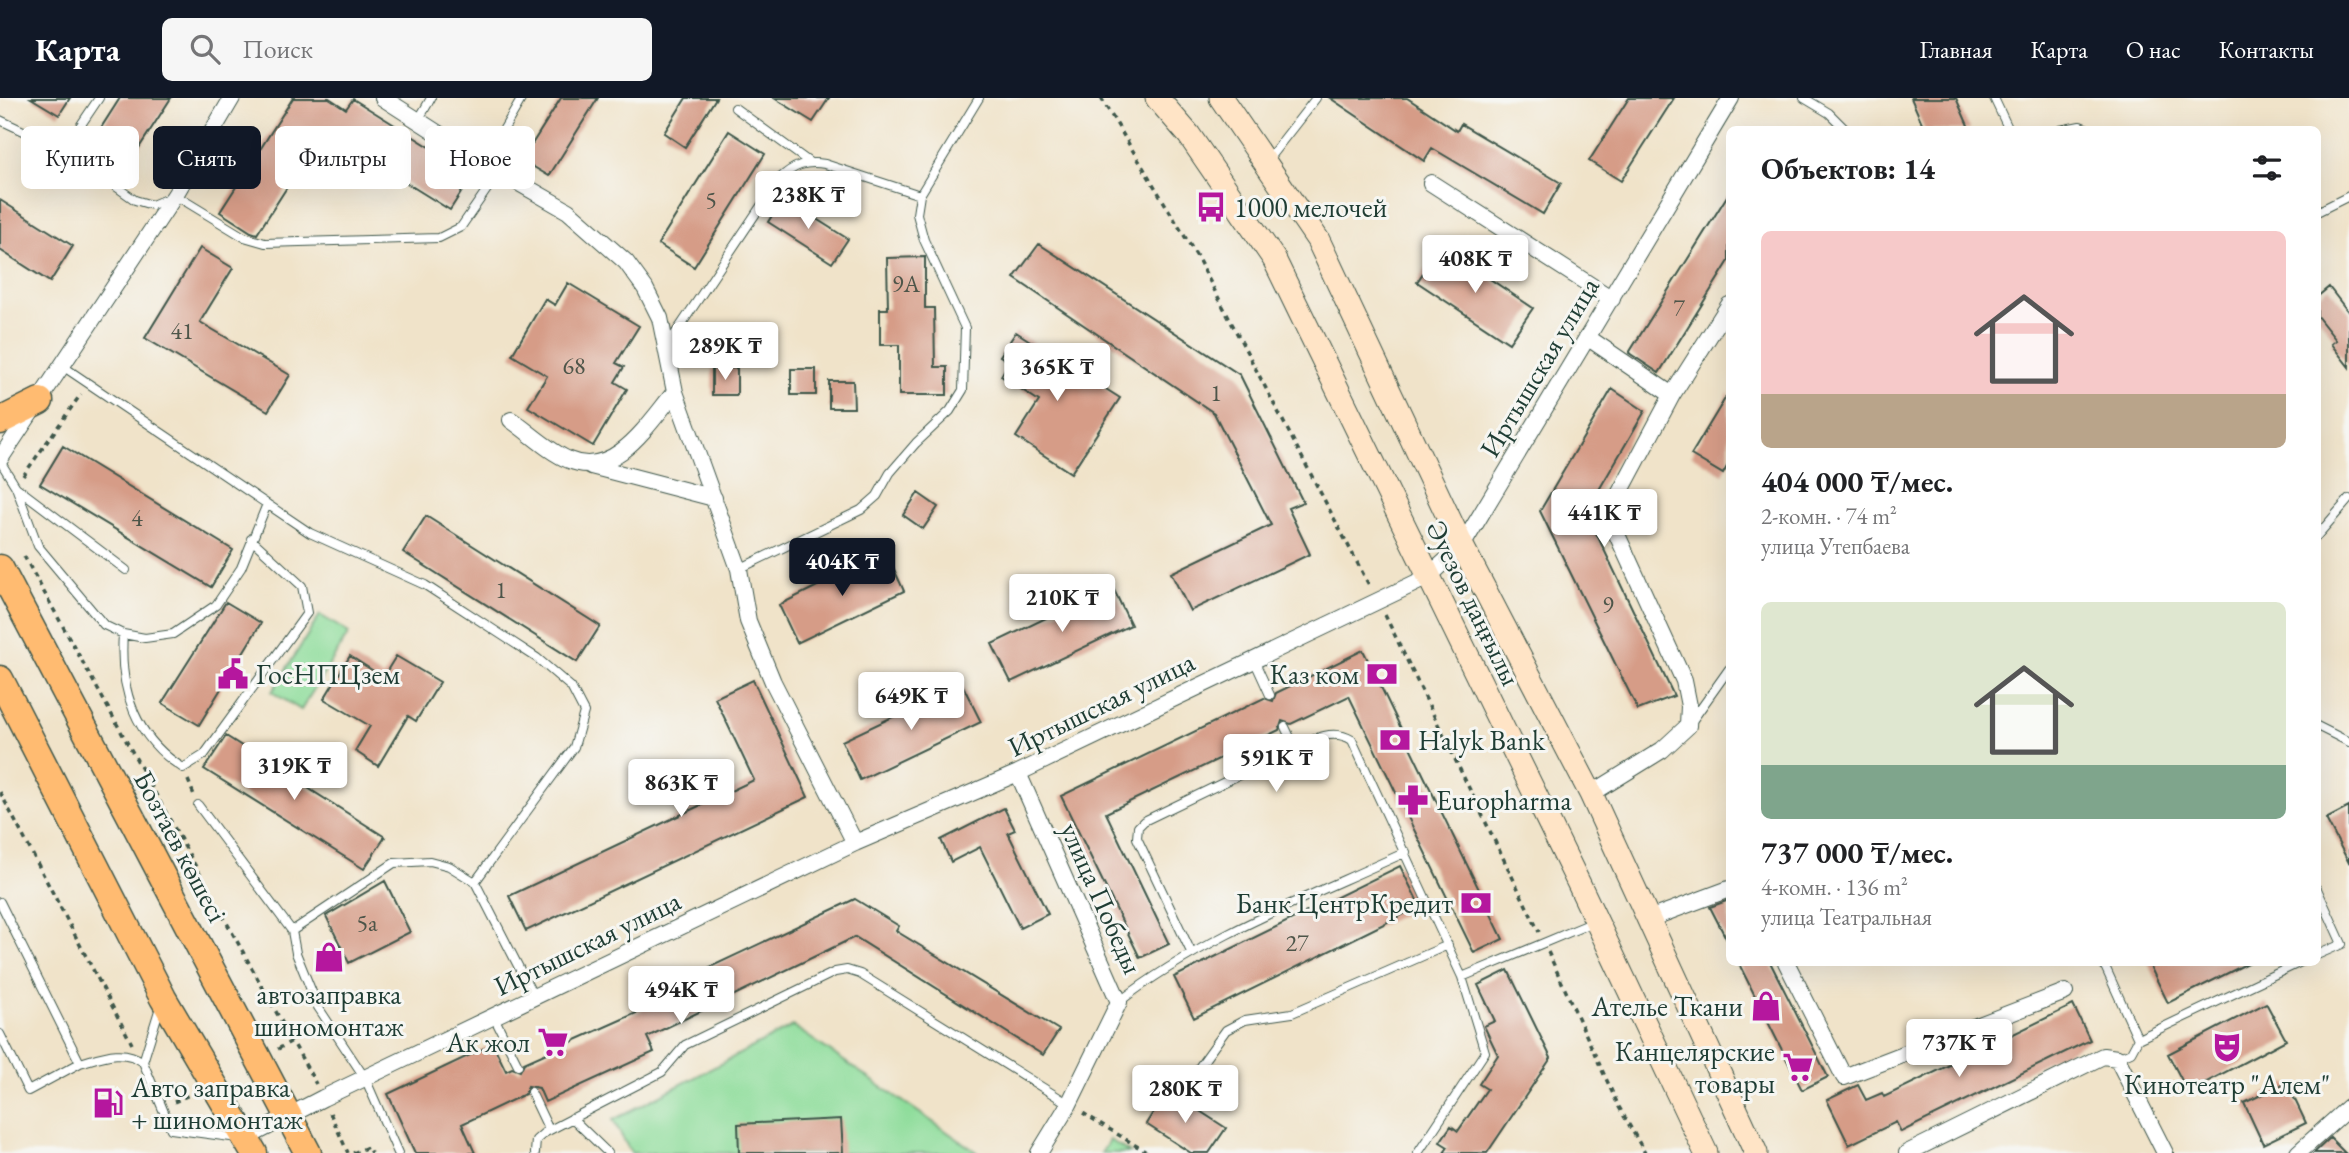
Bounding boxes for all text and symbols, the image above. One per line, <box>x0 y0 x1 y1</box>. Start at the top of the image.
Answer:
search box <box>162 18 652 81</box>
text: Карта <box>35 28 120 71</box>
icon: search <box>186 30 224 68</box>
text: Поиск <box>242 32 313 66</box>
text: Главная <box>1919 34 1993 65</box>
text: Карта <box>2031 34 2088 65</box>
text: О нас <box>2126 34 2181 65</box>
text: Контакты <box>2219 34 2314 65</box>
chip: Купить <box>21 126 139 189</box>
chip: Снять <box>153 126 261 189</box>
chip: Фильтры <box>275 126 411 189</box>
chip: Новое <box>425 126 535 189</box>
text: Объектов: 14 <box>1761 149 1935 188</box>
icon: filters <box>2248 149 2286 187</box>
pin: 238K ₸ <box>751 172 865 231</box>
text: 238K ₸ <box>771 179 845 209</box>
house number: 5 <box>705 184 717 215</box>
place label: 1000 мелочей <box>1234 189 1388 225</box>
bus stop icon: 1000 мелочей <box>1194 190 1228 224</box>
pin: 408K ₸ <box>1418 236 1532 295</box>
text: 408K ₸ <box>1438 243 1512 273</box>
house number: 9А <box>892 268 920 299</box>
street label: Иртышская улица <box>1471 270 1607 464</box>
icon: home <box>1961 276 2087 402</box>
house number: 7 <box>1673 292 1685 323</box>
house number: 41 <box>170 315 194 346</box>
pin: 289K ₸ <box>668 322 782 382</box>
text: 289K ₸ <box>688 330 762 360</box>
pin: 365K ₸ <box>1000 344 1114 403</box>
house number: 68 <box>562 350 586 381</box>
text: 365K ₸ <box>1020 351 1094 381</box>
house number: 1 <box>1210 377 1222 408</box>
text: 404 000 ₸/мес. <box>1761 462 1953 501</box>
pin: 441K ₸ <box>1547 490 1661 549</box>
text: 441K ₸ <box>1567 497 1641 527</box>
text: 2-комн. · 74 m² <box>1761 501 1897 531</box>
house number: 4 <box>131 502 143 533</box>
street label: Әуезов даңғылы <box>1419 515 1529 691</box>
text: улица Утепбаева <box>1761 531 1910 561</box>
pin: 404K ₸ <box>785 538 899 598</box>
text: 404K ₸ <box>805 546 879 576</box>
house number: 1 <box>495 574 507 605</box>
pin: 210K ₸ <box>1005 574 1119 634</box>
text: 210K ₸ <box>1025 582 1099 612</box>
house number: 9 <box>1602 589 1614 620</box>
street label: Иртышская улица <box>1002 643 1201 765</box>
icon: home <box>1961 647 2087 773</box>
place label: ГосНПЦзем <box>256 656 400 692</box>
place label: Каз ком <box>1269 656 1359 692</box>
public building icon: ГосНПЦзем <box>216 657 250 691</box>
bank icon: Каз ком <box>1365 657 1399 691</box>
pin: 649K ₸ <box>854 672 968 732</box>
text: 649K ₸ <box>874 680 948 710</box>
place label: Halyk Bank <box>1418 722 1546 758</box>
bank icon: Halyk Bank <box>1378 723 1412 757</box>
pin: 591K ₸ <box>1219 734 1333 794</box>
pin: 319K ₸ <box>237 742 351 802</box>
text: 591K ₸ <box>1239 742 1313 772</box>
text: 319K ₸ <box>257 750 331 780</box>
pin: 863K ₸ <box>624 760 738 819</box>
street label: Бозтаев көшесі <box>126 764 236 928</box>
text: 863K ₸ <box>644 767 718 797</box>
place label: Europharma <box>1436 782 1573 818</box>
pharmacy icon: Europharma <box>1396 783 1430 817</box>
street label: улица Победы <box>1053 817 1151 979</box>
text: 737 000 ₸/мес. <box>1761 833 1953 872</box>
text: 4-комн. · 136 m² <box>1761 872 1908 902</box>
street label: Иртышская улица <box>488 882 687 1004</box>
place label: Банк ЦентрКредит <box>1236 885 1454 921</box>
bank icon: Банк ЦентрКредит <box>1459 886 1493 920</box>
text: улица Театральная <box>1761 902 1932 932</box>
house number: 5а <box>356 907 378 938</box>
house number: 27 <box>1285 927 1309 958</box>
shop icon: автозаправка шиномонтаж <box>312 940 346 974</box>
pin: 494K ₸ <box>624 967 738 1026</box>
text: 494K ₸ <box>644 974 718 1004</box>
place label: автозаправка шиномонтаж <box>254 976 404 1044</box>
place label: Ателье Ткани <box>1590 988 1743 1024</box>
shop icon: Ателье Ткани <box>1749 989 1783 1023</box>
pin: 737K ₸ <box>1902 1020 2016 1079</box>
place label: Ак жол <box>445 1024 530 1060</box>
supermarket icon: Ак жол <box>536 1025 570 1059</box>
text: 737K ₸ <box>1922 1027 1996 1057</box>
theatre icon: Кинотеатр "Алем" <box>2210 1030 2244 1064</box>
place label: Канцелярские товары <box>1615 1033 1775 1101</box>
supermarket icon: Канцелярские товары <box>1781 1050 1815 1084</box>
pin: 280K ₸ <box>1128 1066 1242 1125</box>
place label: Кинотеатр "Алем" <box>2124 1066 2330 1102</box>
place label: Авто заправка + шиномонтаж <box>130 1069 304 1137</box>
text: 280K ₸ <box>1148 1073 1222 1103</box>
fuel station icon: Авто заправка + шиномонтаж <box>91 1086 125 1120</box>

